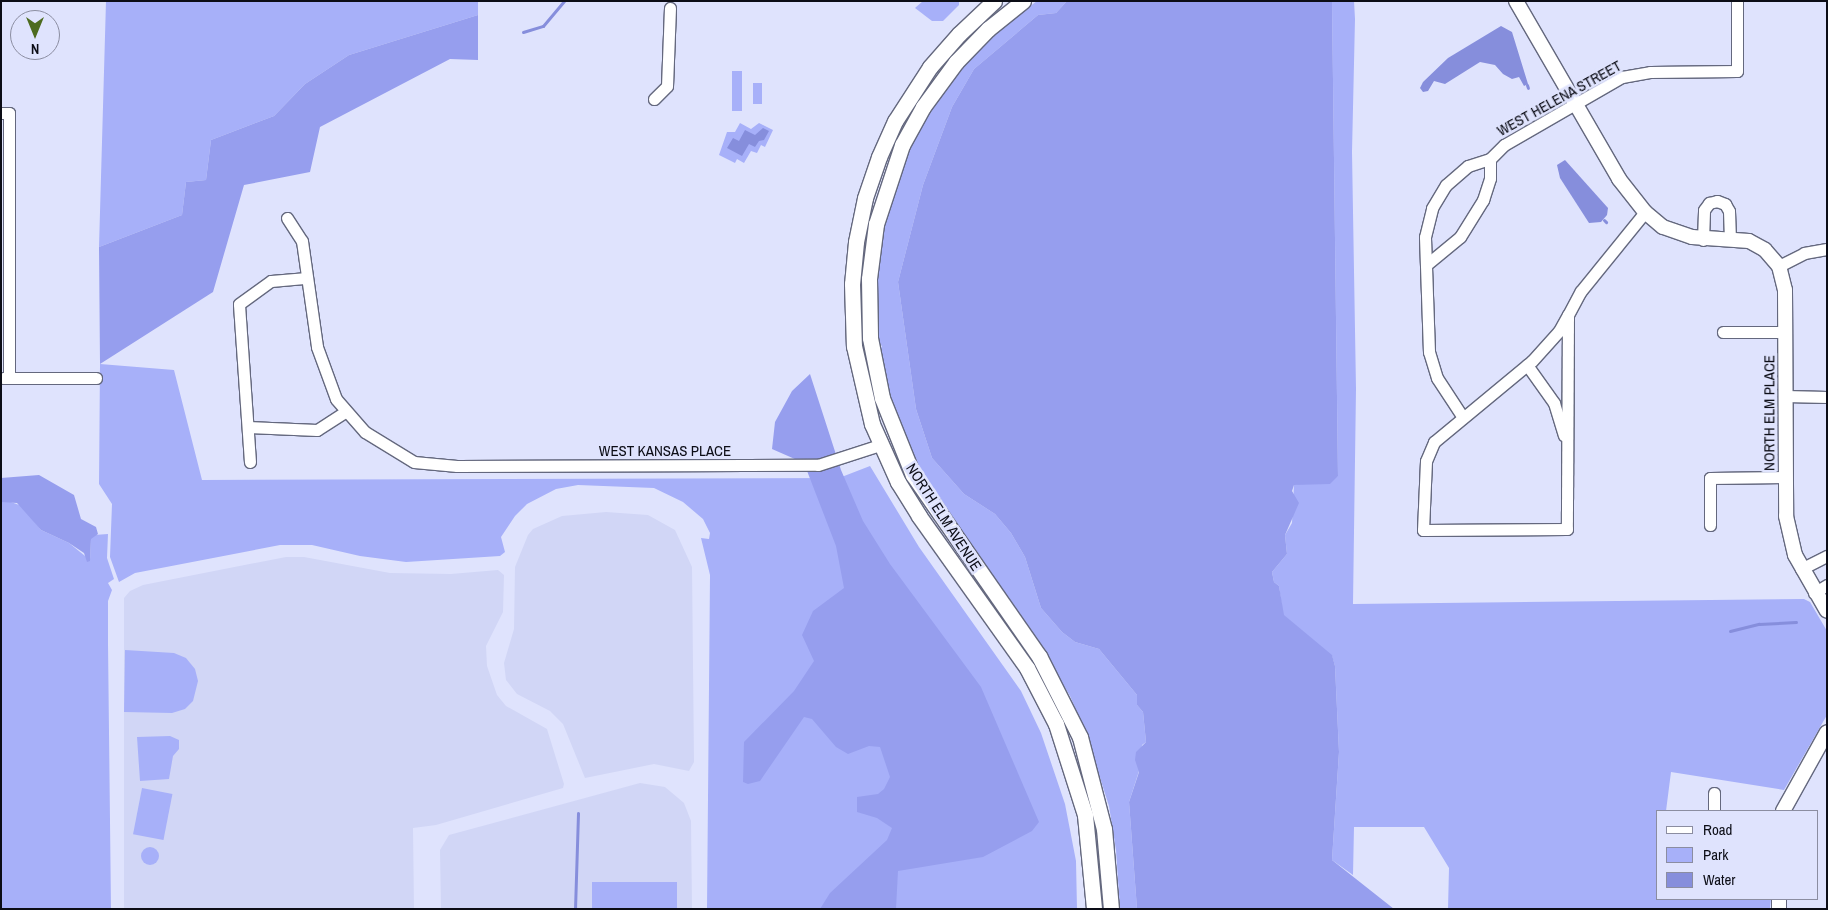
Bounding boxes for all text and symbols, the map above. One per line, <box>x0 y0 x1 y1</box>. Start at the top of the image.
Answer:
north arrow <box>10 10 60 60</box>
text: N <box>31 40 39 58</box>
street label: WEST HELENA STREET <box>1493 56 1625 140</box>
street label: NORTH ELM PLACE <box>1760 355 1778 471</box>
street label: WEST KANSAS PLACE <box>599 442 731 460</box>
street label: NORTH ELM AVENUE <box>902 460 986 574</box>
legend <box>1656 810 1818 900</box>
text: Road <box>1703 819 1732 840</box>
text: Park <box>1703 844 1728 865</box>
text: Water <box>1703 869 1735 890</box>

